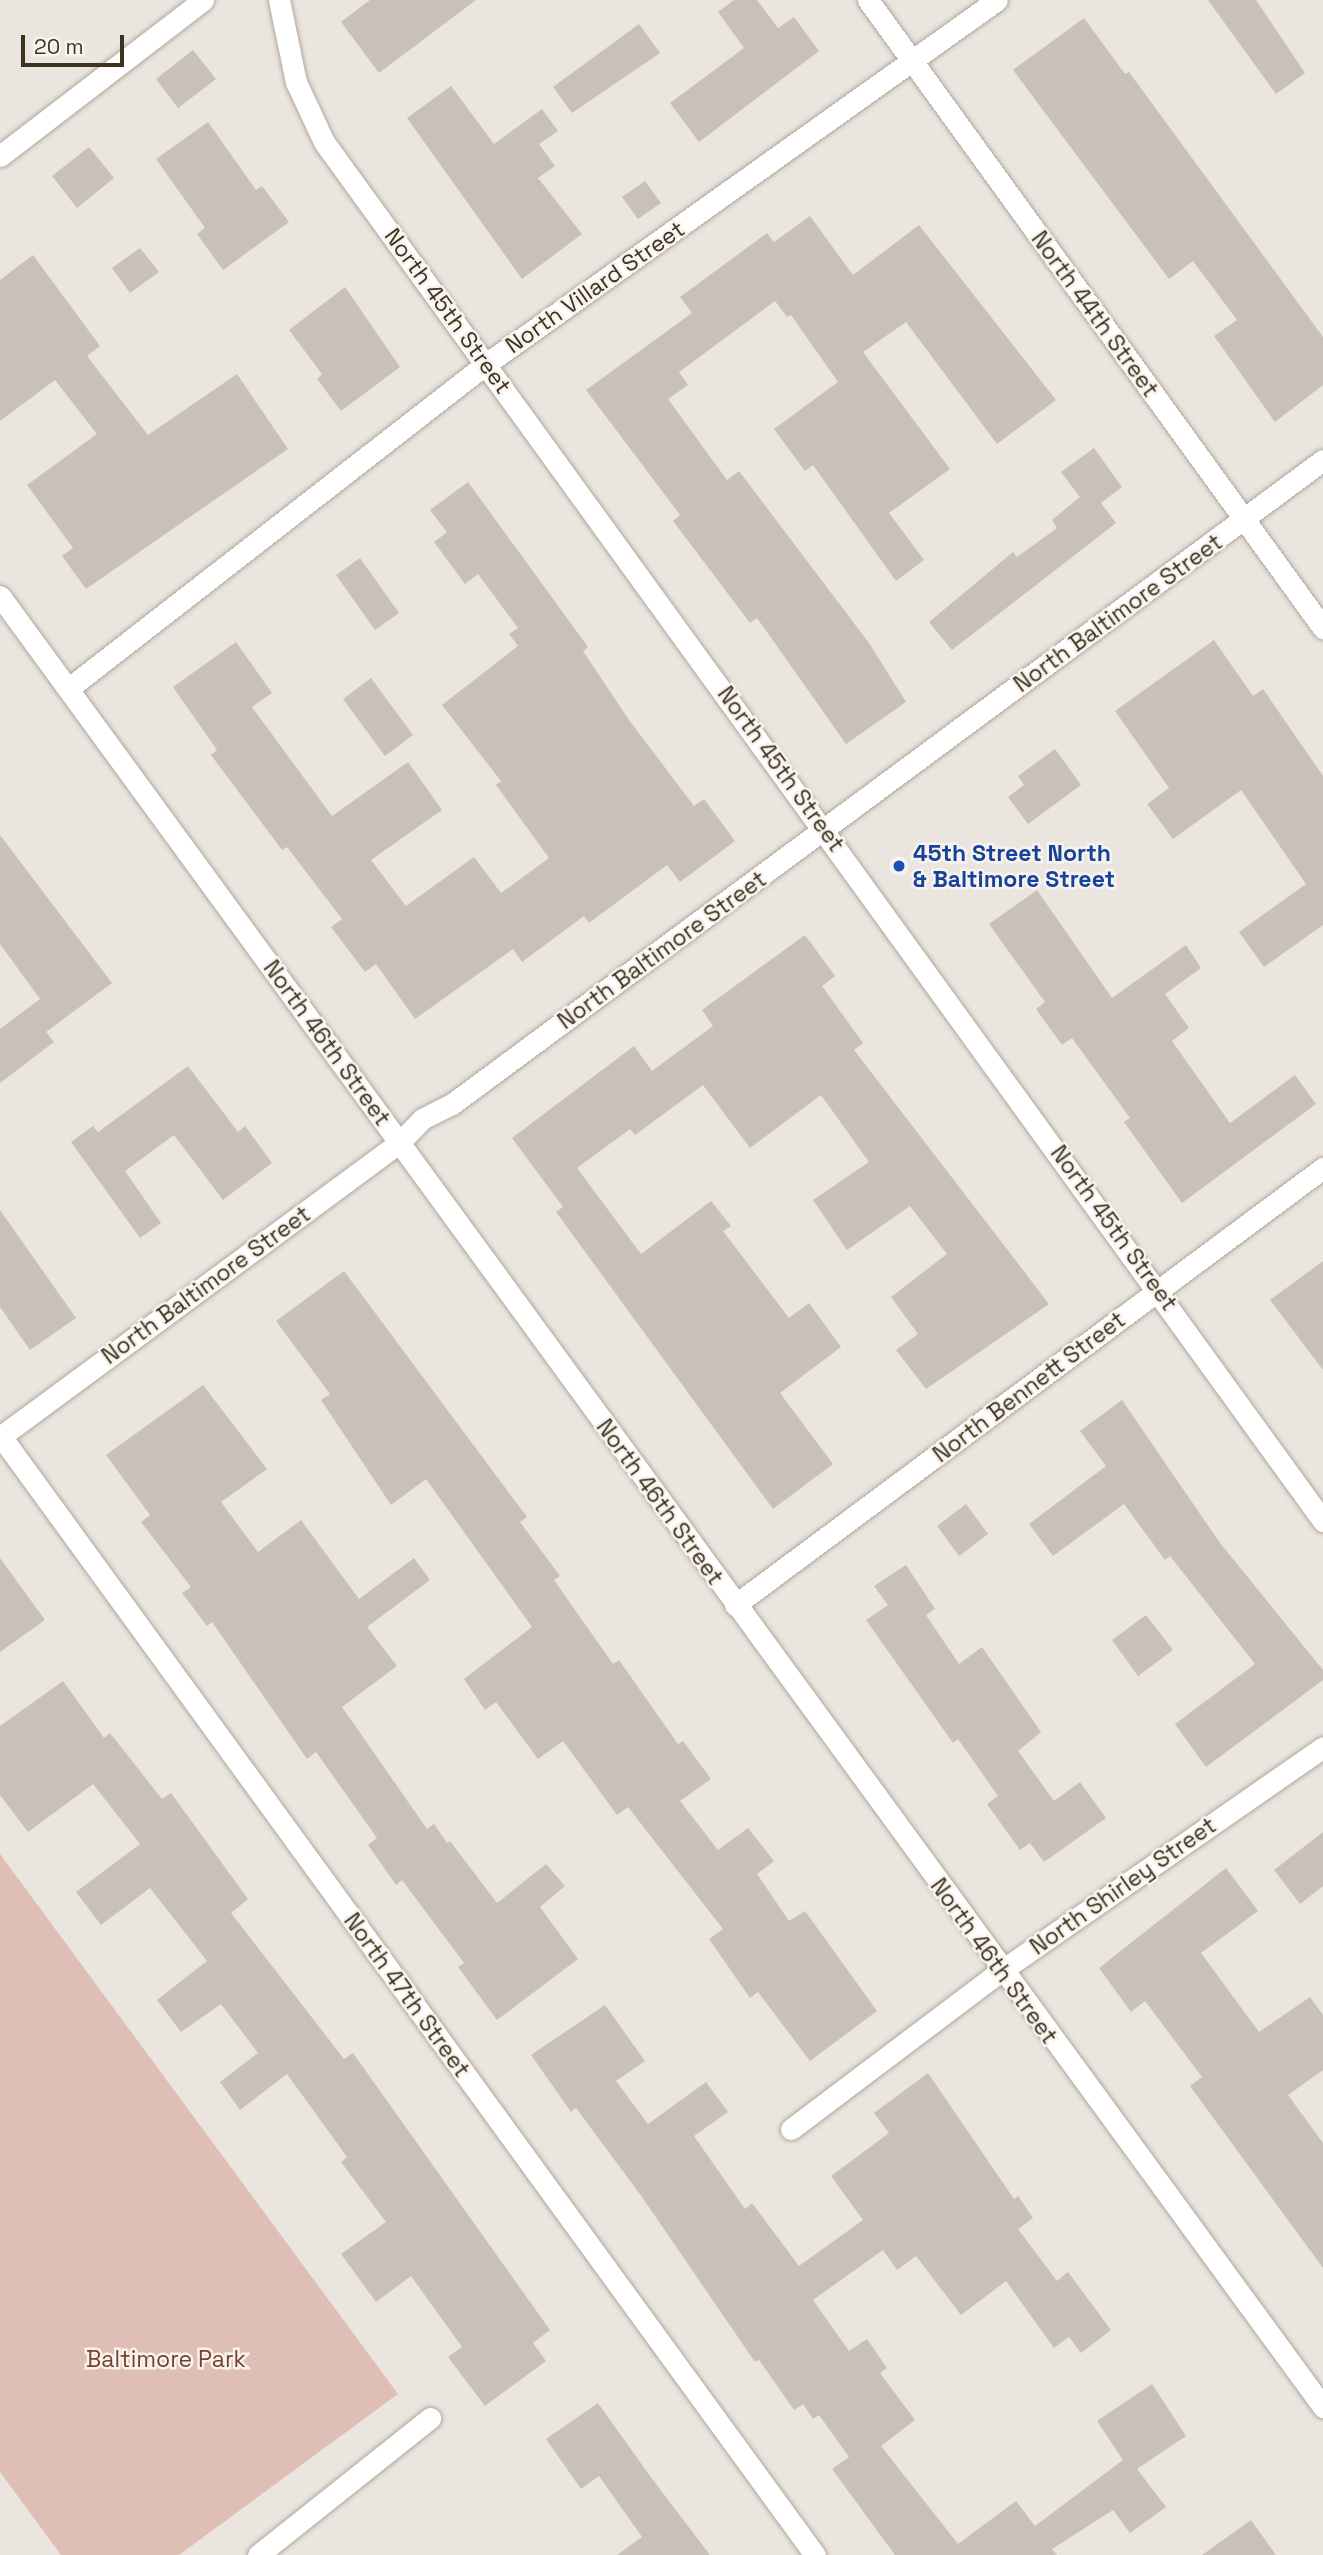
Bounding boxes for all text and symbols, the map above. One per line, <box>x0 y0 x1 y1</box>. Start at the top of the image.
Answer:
scale bar <box>24 21 128 65</box>
text: 20 m <box>34 33 84 60</box>
street label: North Villard Street <box>500 215 690 359</box>
street label: North 45th Street <box>379 223 517 399</box>
street label: North 44th Street <box>1026 226 1164 402</box>
street label: North Baltimore Street <box>1008 528 1228 698</box>
street label: North 45th Street <box>712 681 850 857</box>
place label: 45th Street North & Baltimore Street <box>913 839 1115 893</box>
marker: 45th Street North & Baltimore Street <box>891 858 907 874</box>
street label: North Baltimore Street <box>552 865 772 1035</box>
street label: North 46th Street <box>258 955 396 1131</box>
street label: North 45th Street <box>1045 1140 1183 1316</box>
street label: North Baltimore Street <box>96 1200 316 1370</box>
street label: North Bennett Street <box>927 1306 1131 1468</box>
street label: North 46th Street <box>591 1414 729 1590</box>
street label: North Shirley Street <box>1025 1811 1221 1961</box>
street label: North 46th Street <box>925 1873 1063 2049</box>
street label: North 47th Street <box>338 1908 476 2082</box>
park label: Baltimore Park <box>86 2345 246 2373</box>

